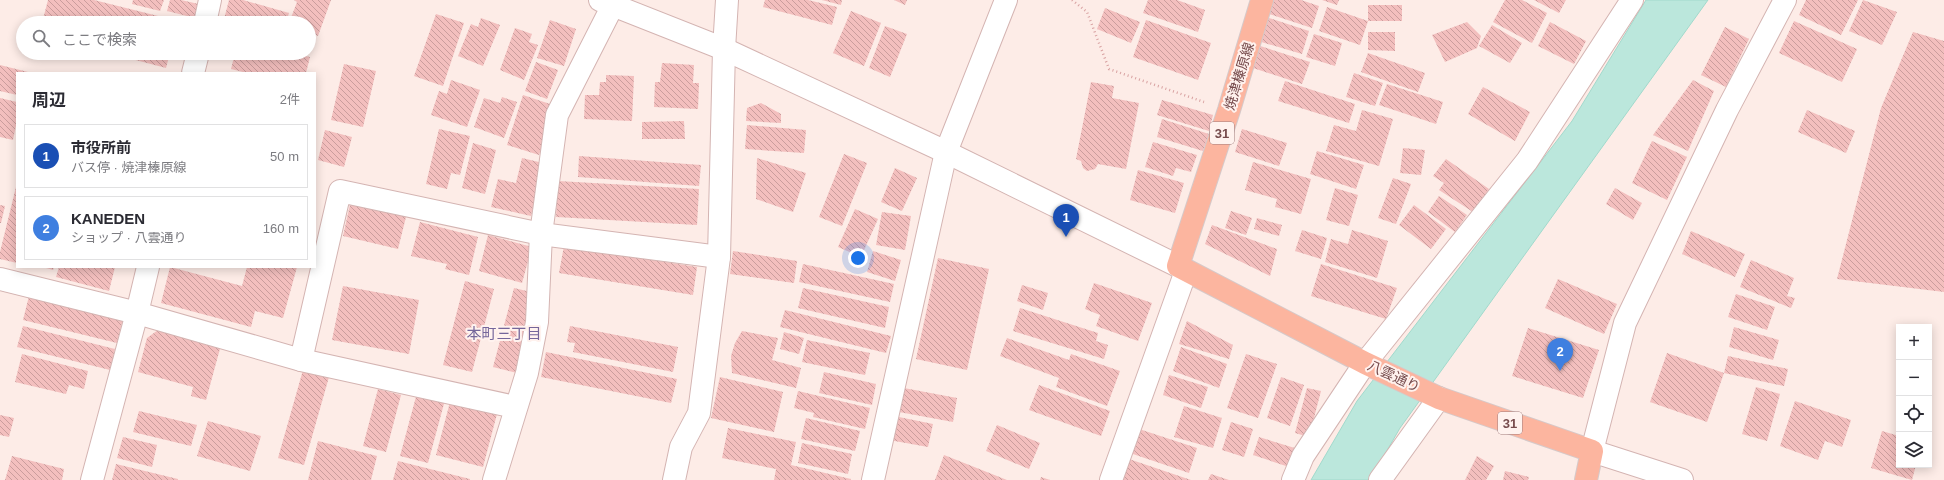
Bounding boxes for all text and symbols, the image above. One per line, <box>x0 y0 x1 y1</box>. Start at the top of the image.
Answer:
search box <box>16 16 316 60</box>
icon: search <box>30 27 52 49</box>
text: ここで検索 <box>62 31 137 48</box>
street label: 焼津榛原線 <box>1221 40 1257 112</box>
text: 周辺 <box>32 91 66 110</box>
text: 2件 <box>280 92 300 107</box>
road number: 31 <box>1210 122 1234 144</box>
text: 市役所前 <box>71 139 131 156</box>
text: 1 <box>42 149 50 164</box>
text: 50 m <box>270 149 299 164</box>
text: バス停 · 焼津榛原線 <box>71 160 187 175</box>
pin: 1 <box>1053 204 1079 237</box>
text: KANEDEN <box>71 210 145 227</box>
text: 2 <box>42 221 50 236</box>
text: 160 m <box>263 221 299 236</box>
text: ショップ · 八雲通り <box>71 230 187 245</box>
your location <box>848 248 868 268</box>
map controls <box>1896 324 1932 468</box>
button: + <box>1896 324 1932 360</box>
district label: 本町三丁目 <box>466 325 542 342</box>
pin: 2 <box>1547 338 1573 371</box>
street label: 八雲通り <box>1365 357 1423 395</box>
button: − <box>1896 360 1932 396</box>
button: locate <box>1896 396 1932 432</box>
road number: 31 <box>1498 412 1522 434</box>
button: layers <box>1896 432 1932 468</box>

